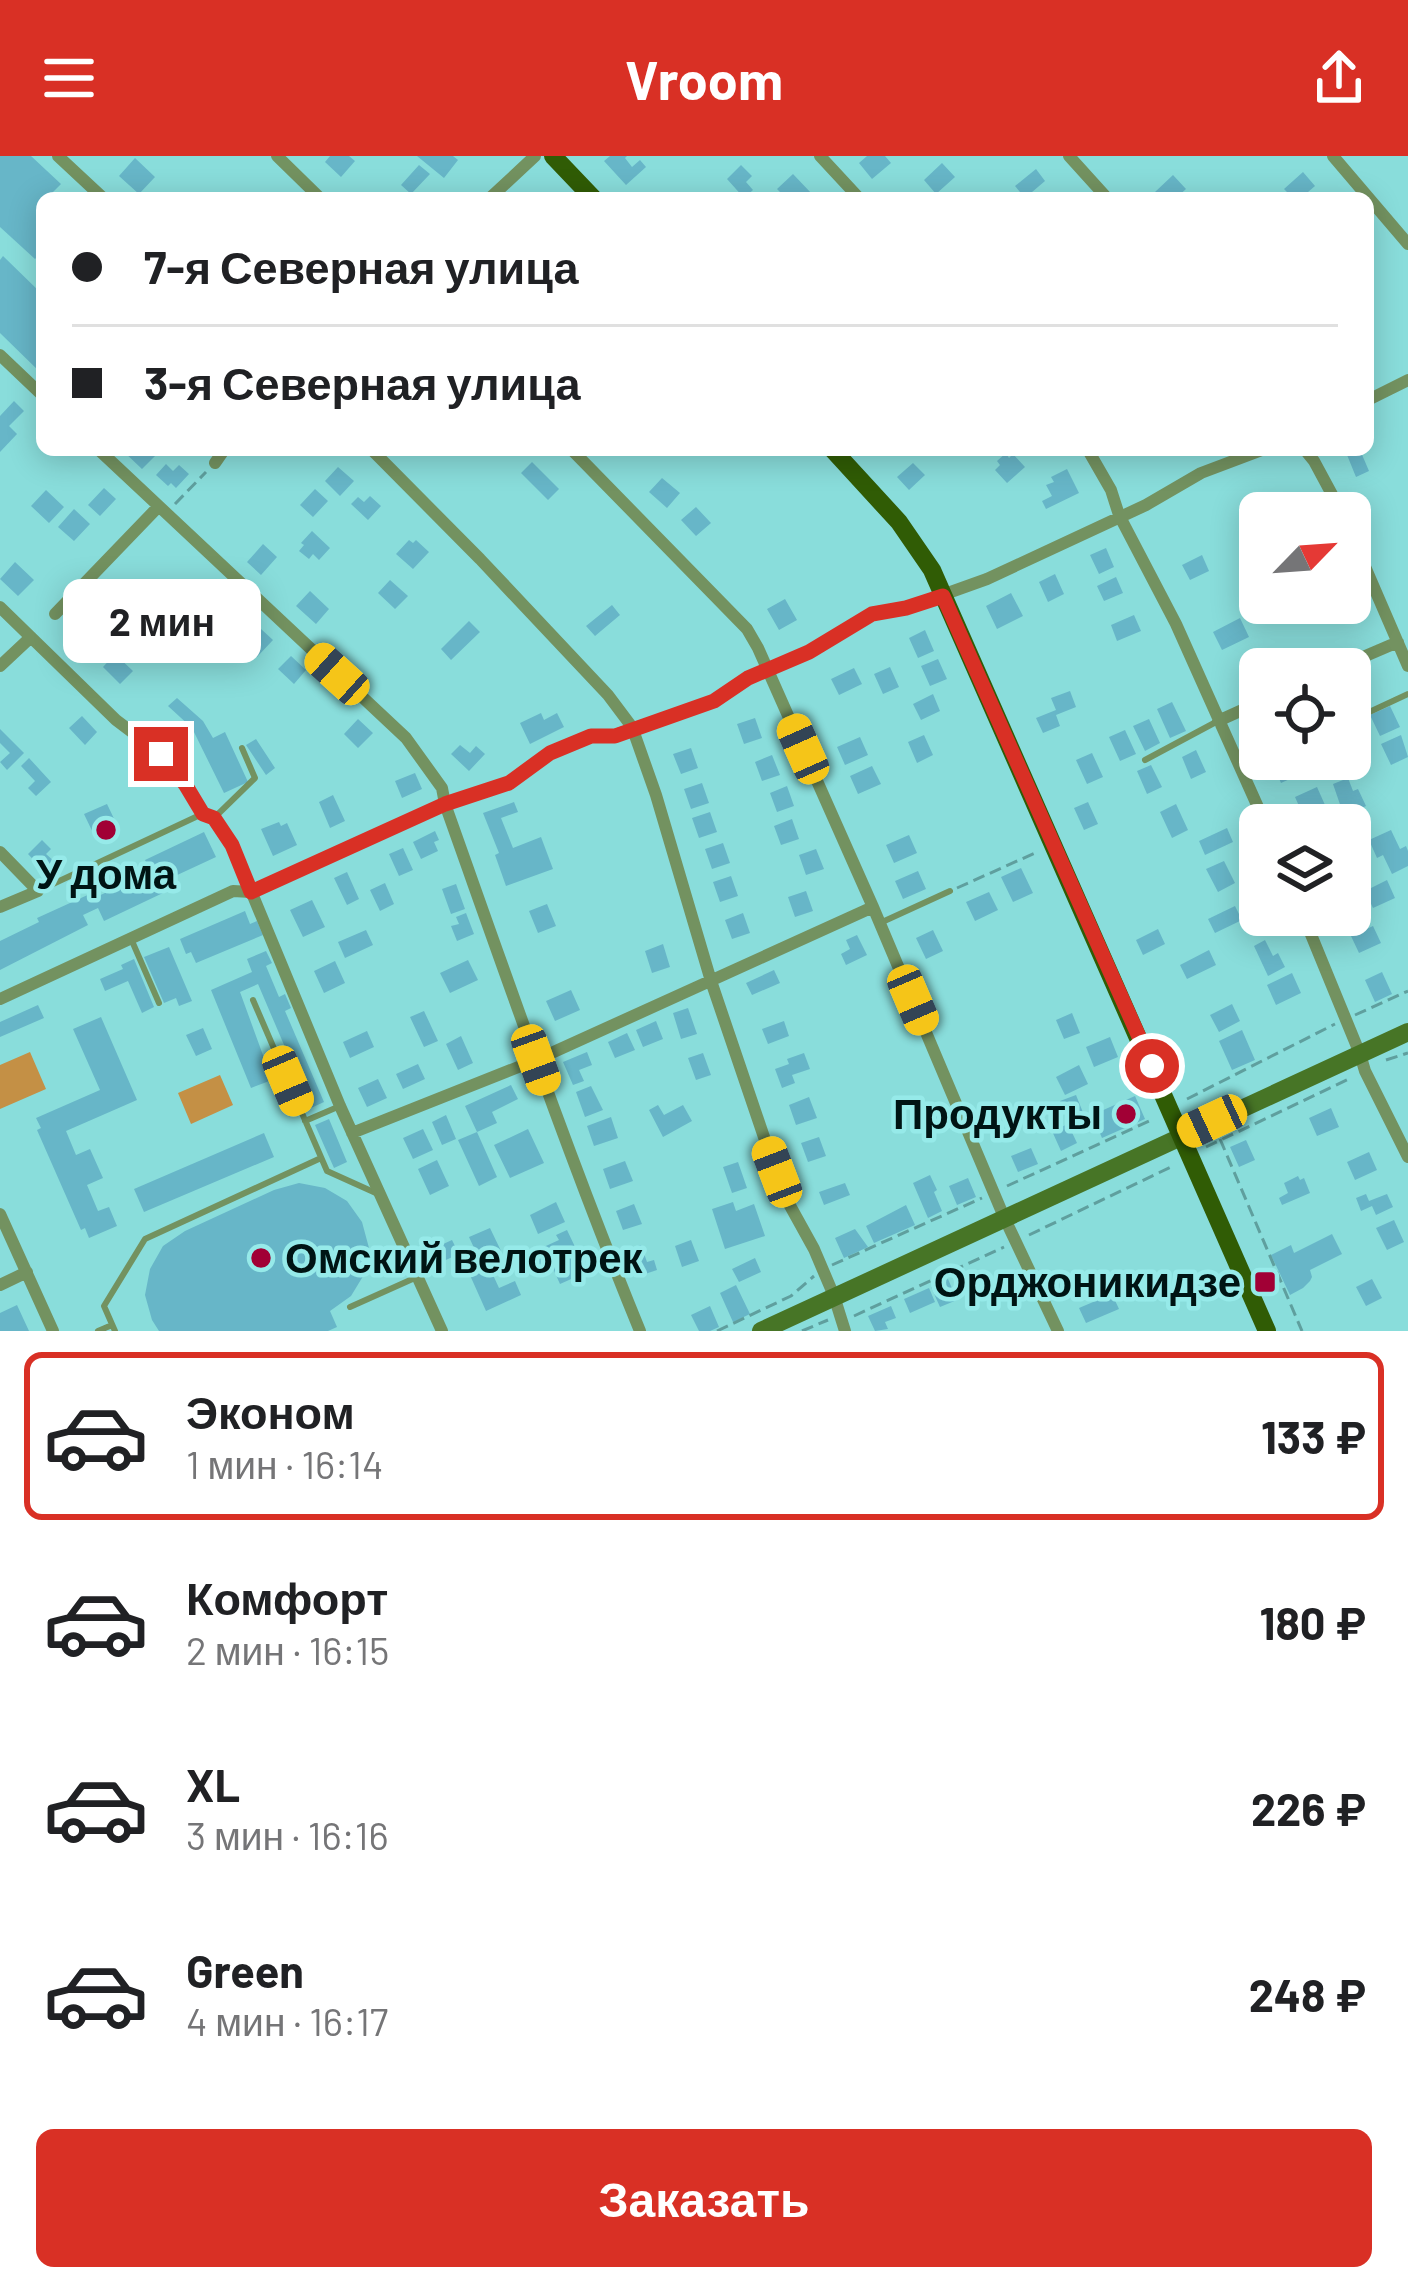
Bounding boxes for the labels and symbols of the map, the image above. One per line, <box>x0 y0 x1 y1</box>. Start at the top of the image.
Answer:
north arrow <box>1239 492 1371 624</box>
callout: 2 мин <box>62 580 260 664</box>
car <box>298 637 376 711</box>
car <box>772 709 834 789</box>
route end <box>134 727 188 781</box>
marker: У дома <box>93 817 119 843</box>
place label: У дома <box>36 847 177 898</box>
car <box>882 960 944 1040</box>
car <box>507 1020 565 1100</box>
route start <box>1125 1039 1179 1093</box>
car <box>257 1041 319 1121</box>
place label: Продукты <box>893 1087 1102 1138</box>
car <box>1172 1089 1252 1153</box>
marker: Продукты <box>1113 1101 1139 1127</box>
car <box>747 1132 807 1212</box>
place label: Омский велотрек <box>285 1231 644 1282</box>
marker: Омский велотрек <box>248 1245 274 1271</box>
place label: Орджоникидзе <box>934 1255 1241 1306</box>
marker: Орджоникидзе <box>1252 1269 1278 1295</box>

